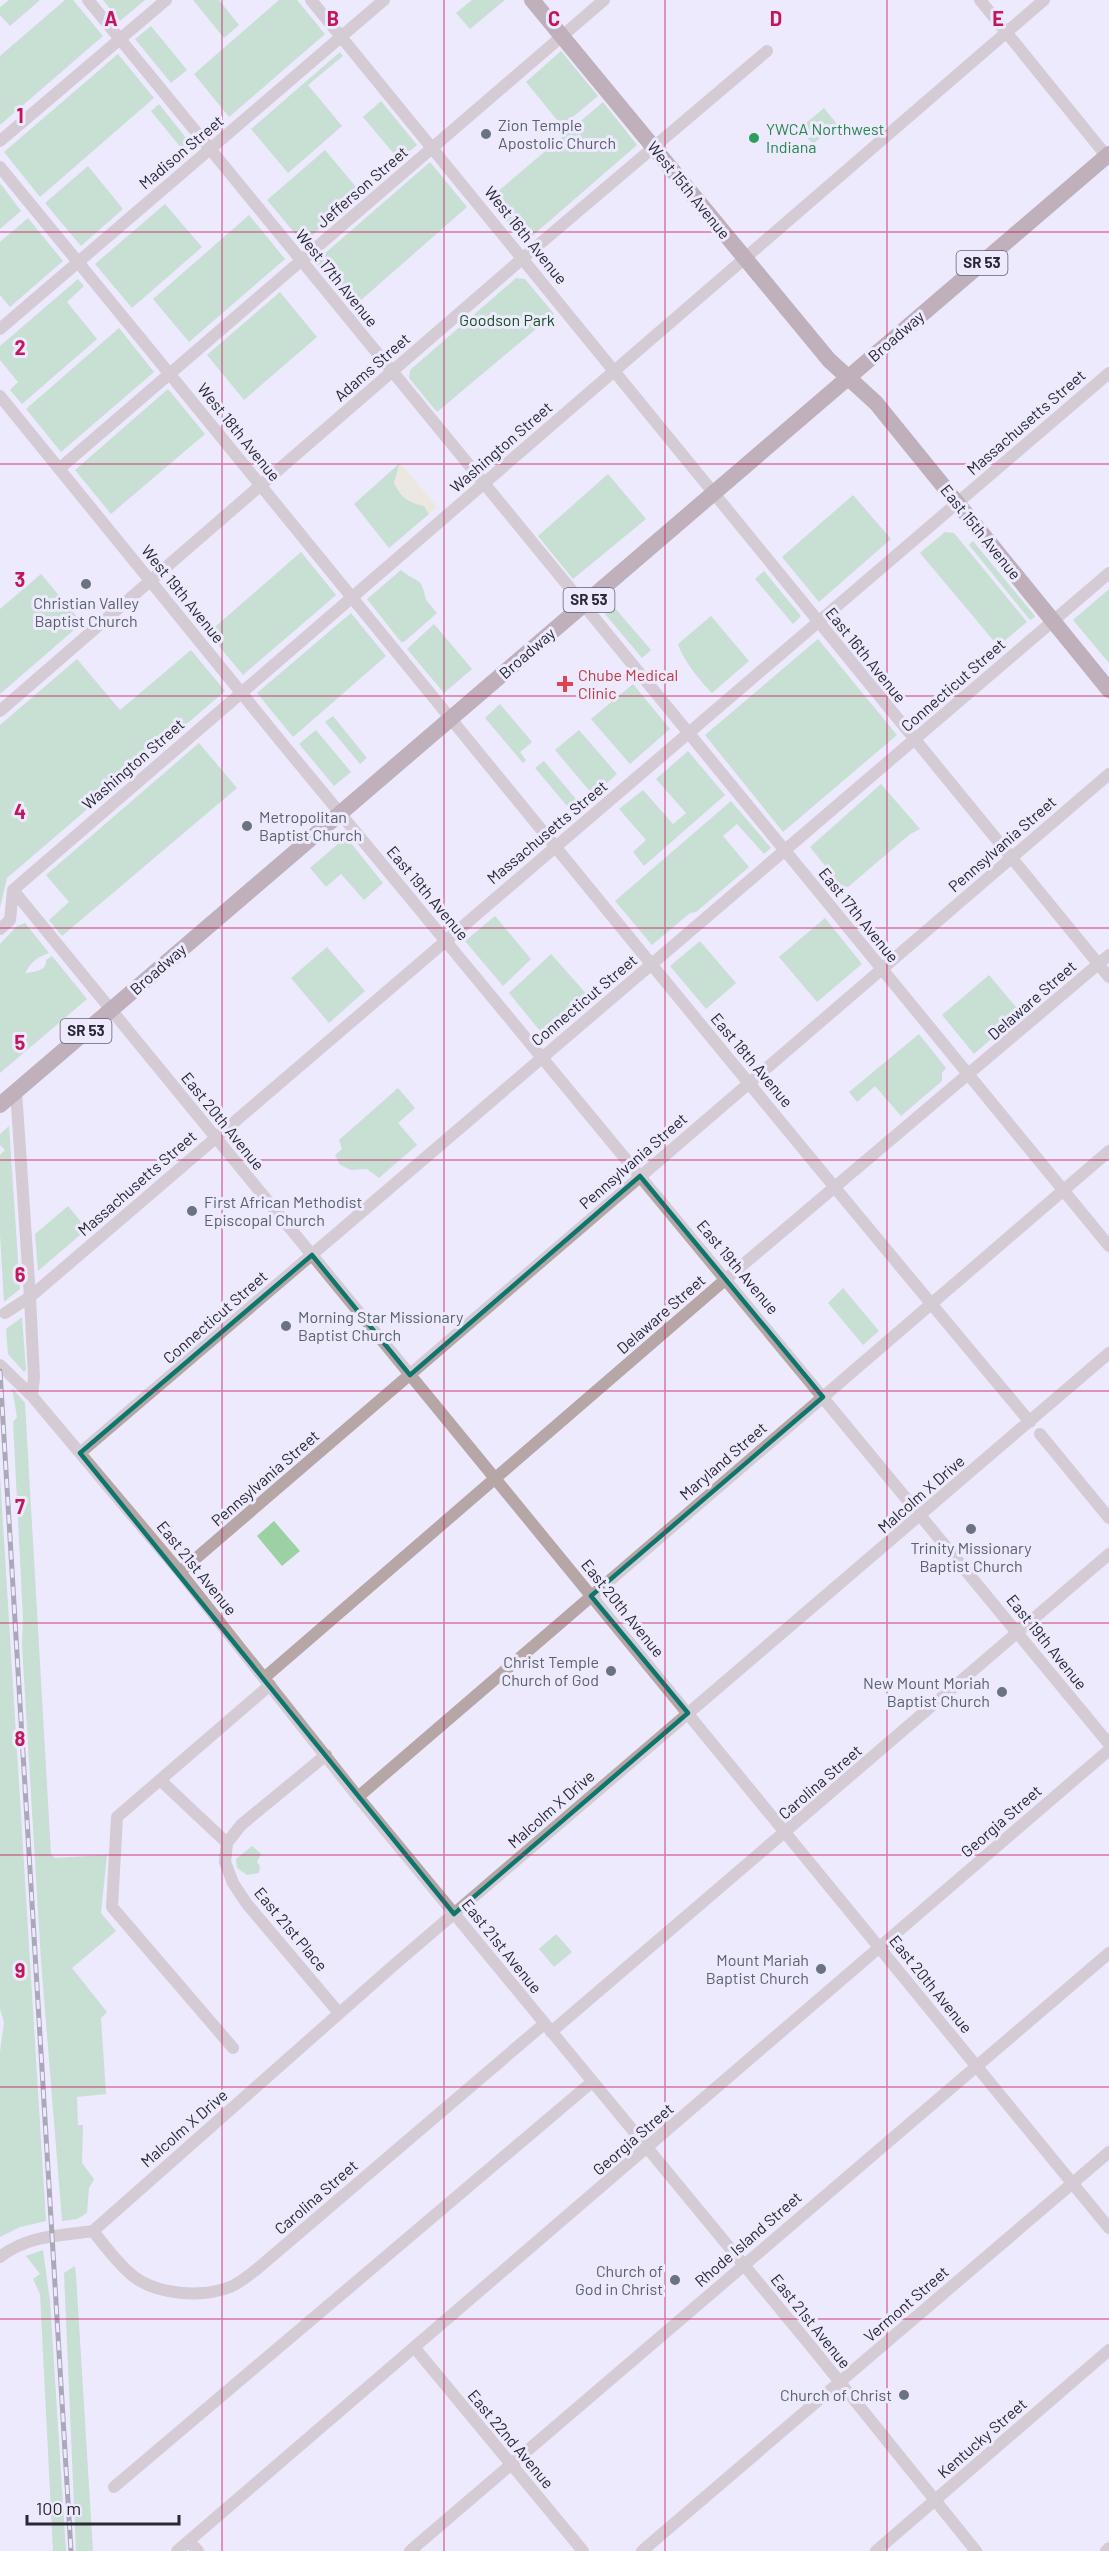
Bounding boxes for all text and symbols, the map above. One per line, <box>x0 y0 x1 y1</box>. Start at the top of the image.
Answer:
text: A <box>104 6 118 30</box>
text: B <box>327 6 339 30</box>
text: C <box>548 6 560 30</box>
text: D <box>770 6 782 30</box>
text: E <box>992 6 1004 30</box>
text: 1 <box>16 103 24 127</box>
street label: Madison Street <box>135 111 227 192</box>
place label: Zion Temple Apostolic Church <box>498 115 616 152</box>
place label: YWCA Northwest Indiana <box>766 119 884 156</box>
marker: Zion Temple Apostolic Church <box>479 127 493 141</box>
marker: YWCA Northwest Indiana <box>747 131 761 145</box>
street label: West 15th Avenue <box>644 137 735 243</box>
street label: Jefferson Street <box>312 142 411 231</box>
street label: West 16th Avenue <box>481 182 572 288</box>
street label: West 17th Avenue <box>292 225 383 330</box>
road number: SR 53 <box>956 251 1008 275</box>
street label: Broadway <box>864 306 928 365</box>
park label: Goodson Park <box>459 310 555 329</box>
street label: Adams Street <box>330 329 413 405</box>
text: 2 <box>14 335 26 359</box>
street label: Massachusetts Street <box>963 365 1089 478</box>
street label: West 18th Avenue <box>194 379 285 485</box>
street label: Washington Street <box>446 397 556 496</box>
street label: East 15th Avenue <box>937 480 1026 583</box>
street label: West 19th Avenue <box>138 541 229 647</box>
text: 3 <box>15 567 25 591</box>
marker: Christian Valley Baptist Church <box>79 577 93 591</box>
road number: SR 53 <box>564 588 614 612</box>
place label: Christian Valley Baptist Church <box>33 593 139 630</box>
street label: East 16th Avenue <box>822 603 911 706</box>
street label: Broadway <box>495 623 559 682</box>
street label: Connecticut Street <box>897 634 1009 735</box>
place label: Chube Medical Clinic <box>578 665 678 702</box>
marker: Chube Medical Clinic <box>556 675 574 693</box>
street label: Washington Street <box>78 714 188 813</box>
street label: Massachusetts Street <box>483 776 611 887</box>
street label: Pennsylvania Street <box>944 792 1059 896</box>
text: 4 <box>14 799 26 823</box>
place label: Metropolitan Baptist Church <box>259 807 362 844</box>
marker: Metropolitan Baptist Church <box>240 819 254 833</box>
street label: East 19th Avenue <box>384 842 473 944</box>
street label: East 17th Avenue <box>815 864 903 966</box>
street label: Broadway <box>126 939 190 998</box>
street label: Connecticut Street <box>527 950 640 1049</box>
street label: Delaware Street <box>984 956 1080 1043</box>
street label: East 18th Avenue <box>708 1009 797 1111</box>
road number: SR 53 <box>60 1019 112 1043</box>
text: 5 <box>15 1030 26 1054</box>
street label: East 20th Avenue <box>178 1068 269 1174</box>
street label: Pennsylvania Street <box>575 1109 690 1213</box>
street label: Massachusetts Street <box>74 1126 200 1239</box>
place label: First African Methodist Episcopal Church <box>204 1192 362 1229</box>
marker: First African Methodist Episcopal Church <box>185 1204 199 1218</box>
street label: East 19th Avenue <box>694 1216 783 1318</box>
text: 6 <box>15 1262 26 1286</box>
street label: Connecticut Street <box>159 1266 271 1367</box>
street label: Delaware Street <box>613 1270 709 1357</box>
place label: Morning Star Missionary Baptist Church <box>298 1307 464 1344</box>
marker: Morning Star Missionary Baptist Church <box>279 1319 293 1333</box>
street label: Maryland Street <box>675 1418 770 1504</box>
street label: Pennsylvania Street <box>207 1426 322 1530</box>
street label: Malcolm X Drive <box>873 1451 968 1536</box>
text: 7 <box>15 1494 25 1518</box>
street label: East 21st Avenue <box>153 1517 241 1619</box>
marker: Trinity Missionary Baptist Church <box>964 1522 978 1536</box>
place label: Trinity Missionary Baptist Church <box>910 1538 1032 1575</box>
street label: East 20th Avenue <box>578 1555 669 1661</box>
street label: East 19th Avenue <box>1003 1590 1092 1693</box>
place label: Christ Temple Church of God <box>501 1652 599 1689</box>
marker: Christ Temple Church of God <box>604 1664 618 1678</box>
place label: New Mount Moriah Baptist Church <box>863 1673 990 1710</box>
marker: New Mount Moriah Baptist Church <box>995 1685 1009 1699</box>
text: 8 <box>15 1726 26 1750</box>
street label: Carolina Street <box>774 1740 865 1823</box>
street label: Malcolm X Drive <box>503 1766 598 1851</box>
street label: Georgia Street <box>957 1781 1045 1861</box>
street label: East 21st Place <box>251 1883 332 1974</box>
street label: East 21st Avenue <box>458 1895 546 1997</box>
street label: East 20th Avenue <box>886 1931 977 2037</box>
place label: Mount Mariah Baptist Church <box>706 1950 809 1987</box>
text: 9 <box>15 1958 25 1982</box>
marker: Mount Mariah Baptist Church <box>814 1962 828 1976</box>
street label: Malcolm X Drive <box>136 2085 231 2170</box>
street label: Georgia Street <box>589 2099 677 2179</box>
street label: Carolina Street <box>270 2155 361 2238</box>
street label: Rhode Island Street <box>690 2187 805 2290</box>
place label: Church of God in Christ <box>575 2261 663 2298</box>
street label: Vermont Street <box>859 2262 952 2346</box>
street label: East 21st Avenue <box>767 2270 855 2372</box>
marker: Church of God in Christ <box>668 2273 682 2287</box>
street label: East 22nd Avenue <box>465 2385 558 2492</box>
place label: Church of Christ <box>780 2385 892 2404</box>
marker: Church of Christ <box>897 2388 911 2402</box>
street label: Kentucky Street <box>933 2394 1030 2481</box>
scale bar <box>27 2488 178 2526</box>
text: 100 m <box>36 2497 81 2519</box>

